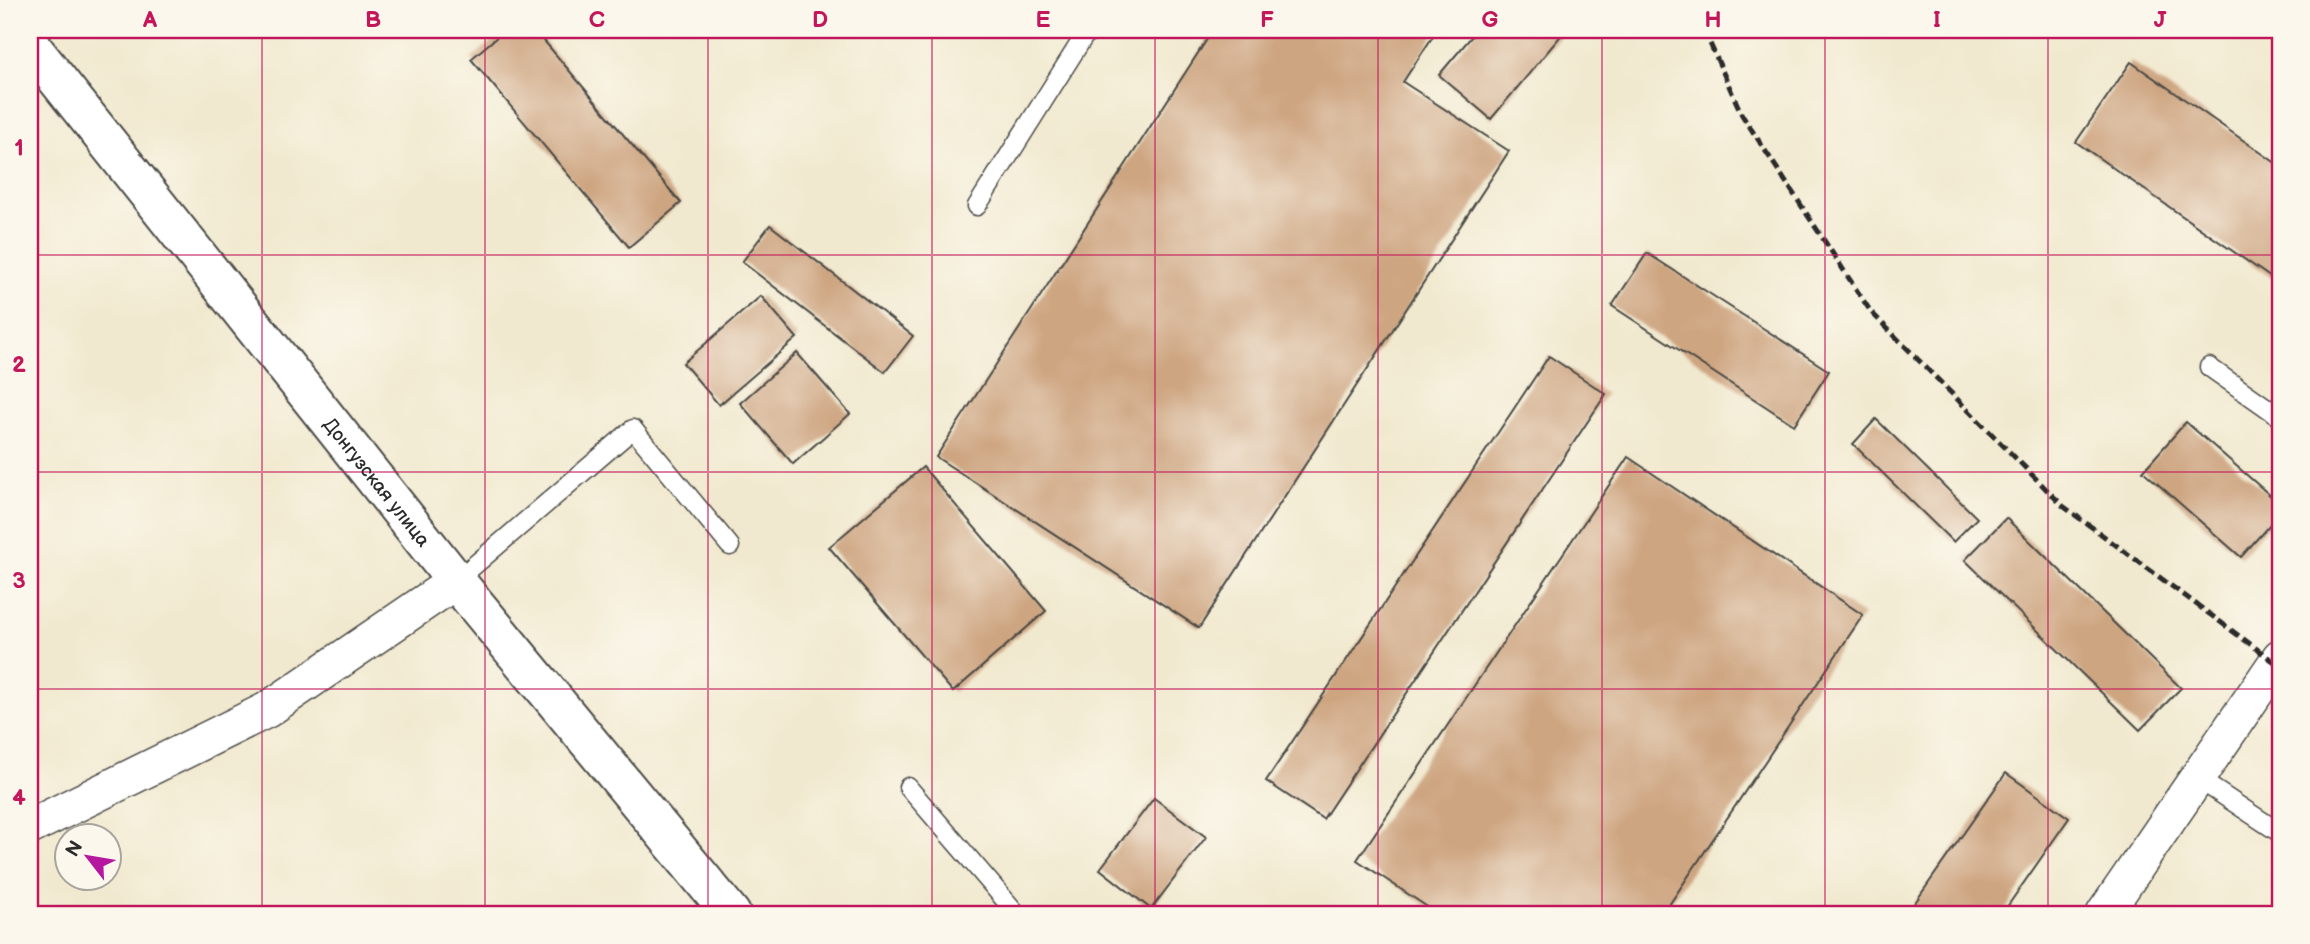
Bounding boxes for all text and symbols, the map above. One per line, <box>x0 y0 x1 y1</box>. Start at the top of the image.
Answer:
text: A <box>142 6 158 34</box>
text: B <box>365 6 381 34</box>
text: C <box>589 6 605 34</box>
text: D <box>812 6 828 34</box>
text: E <box>1036 6 1051 34</box>
text: F <box>1260 6 1274 34</box>
text: G <box>1482 6 1499 34</box>
text: H <box>1704 6 1722 34</box>
text: I <box>1933 6 1941 34</box>
text: J <box>2154 6 2167 34</box>
text: 1 <box>14 134 24 162</box>
text: 2 <box>12 351 26 379</box>
street label: Донгузская улица <box>318 414 434 552</box>
text: 3 <box>12 567 26 595</box>
text: 4 <box>12 784 26 812</box>
north arrow <box>52 822 122 892</box>
text: N <box>61 837 88 861</box>

